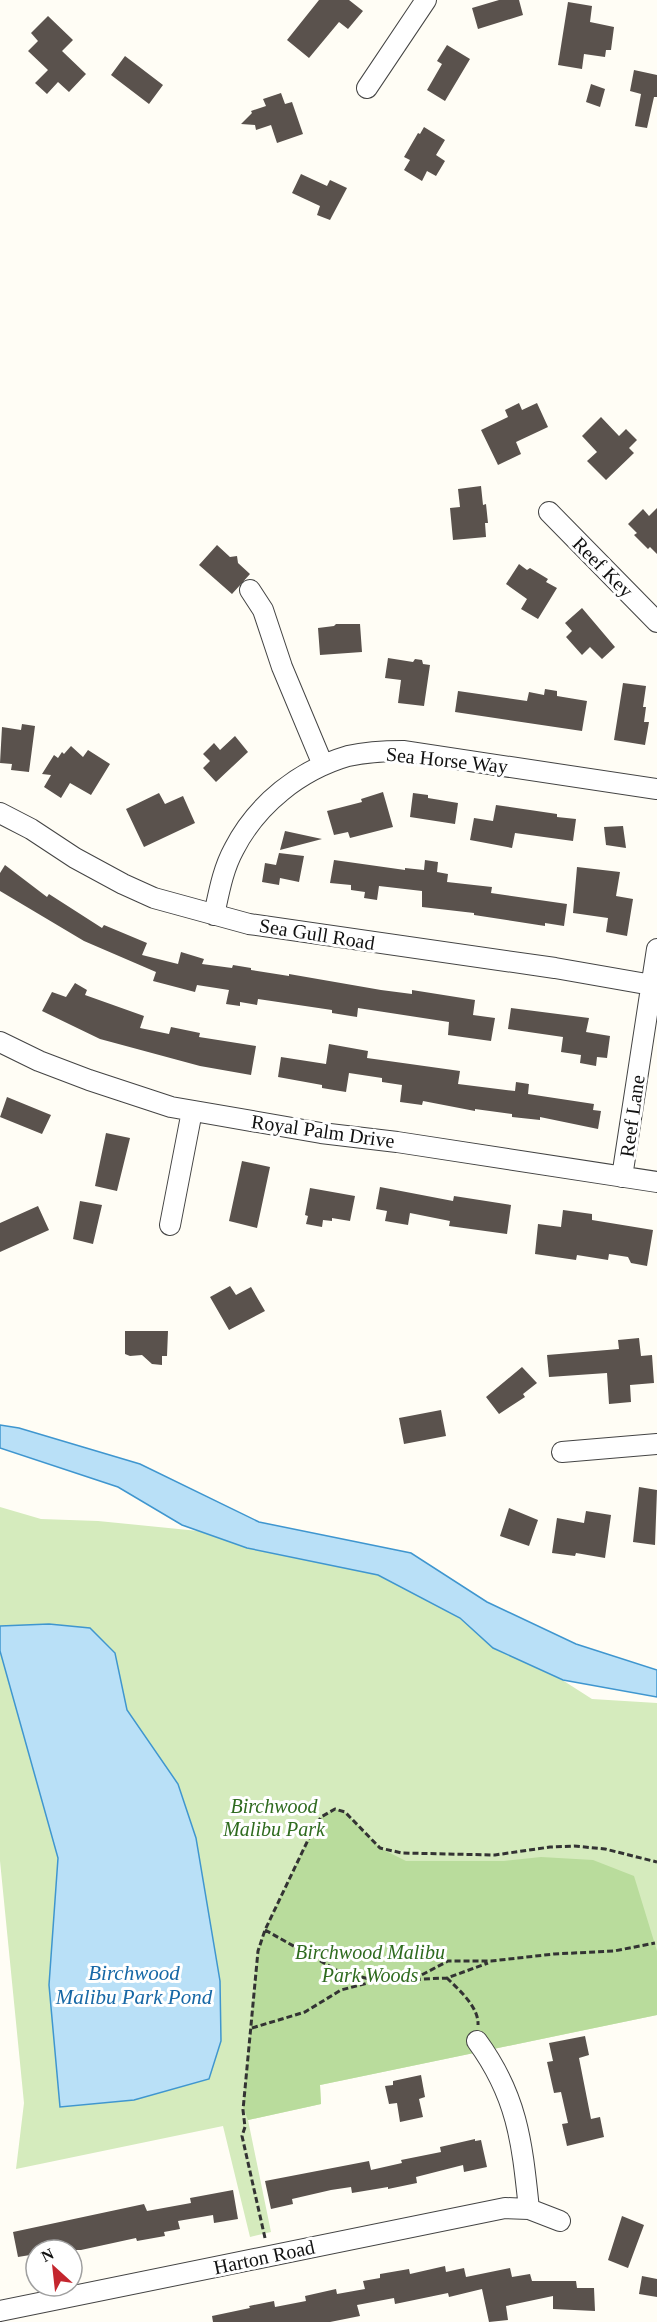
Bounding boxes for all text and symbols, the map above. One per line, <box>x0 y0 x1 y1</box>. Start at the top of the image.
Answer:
street label: Reef Key <box>568 532 638 602</box>
street label: Sea Horse Way <box>385 743 509 778</box>
street label: Sea Gull Road <box>258 914 376 954</box>
street label: Reef Lane <box>615 1073 649 1158</box>
street label: Royal Palm Drive <box>250 1110 396 1153</box>
park label: Birchwood Malibu Park <box>222 1795 326 1840</box>
park label: Birchwood Malibu Park Woods <box>295 1941 445 1986</box>
water label: Birchwood Malibu Park Pond <box>55 1961 213 2009</box>
street label: Harton Road <box>211 2236 317 2278</box>
north arrow <box>24 2238 84 2298</box>
text: N <box>38 2245 57 2265</box>

